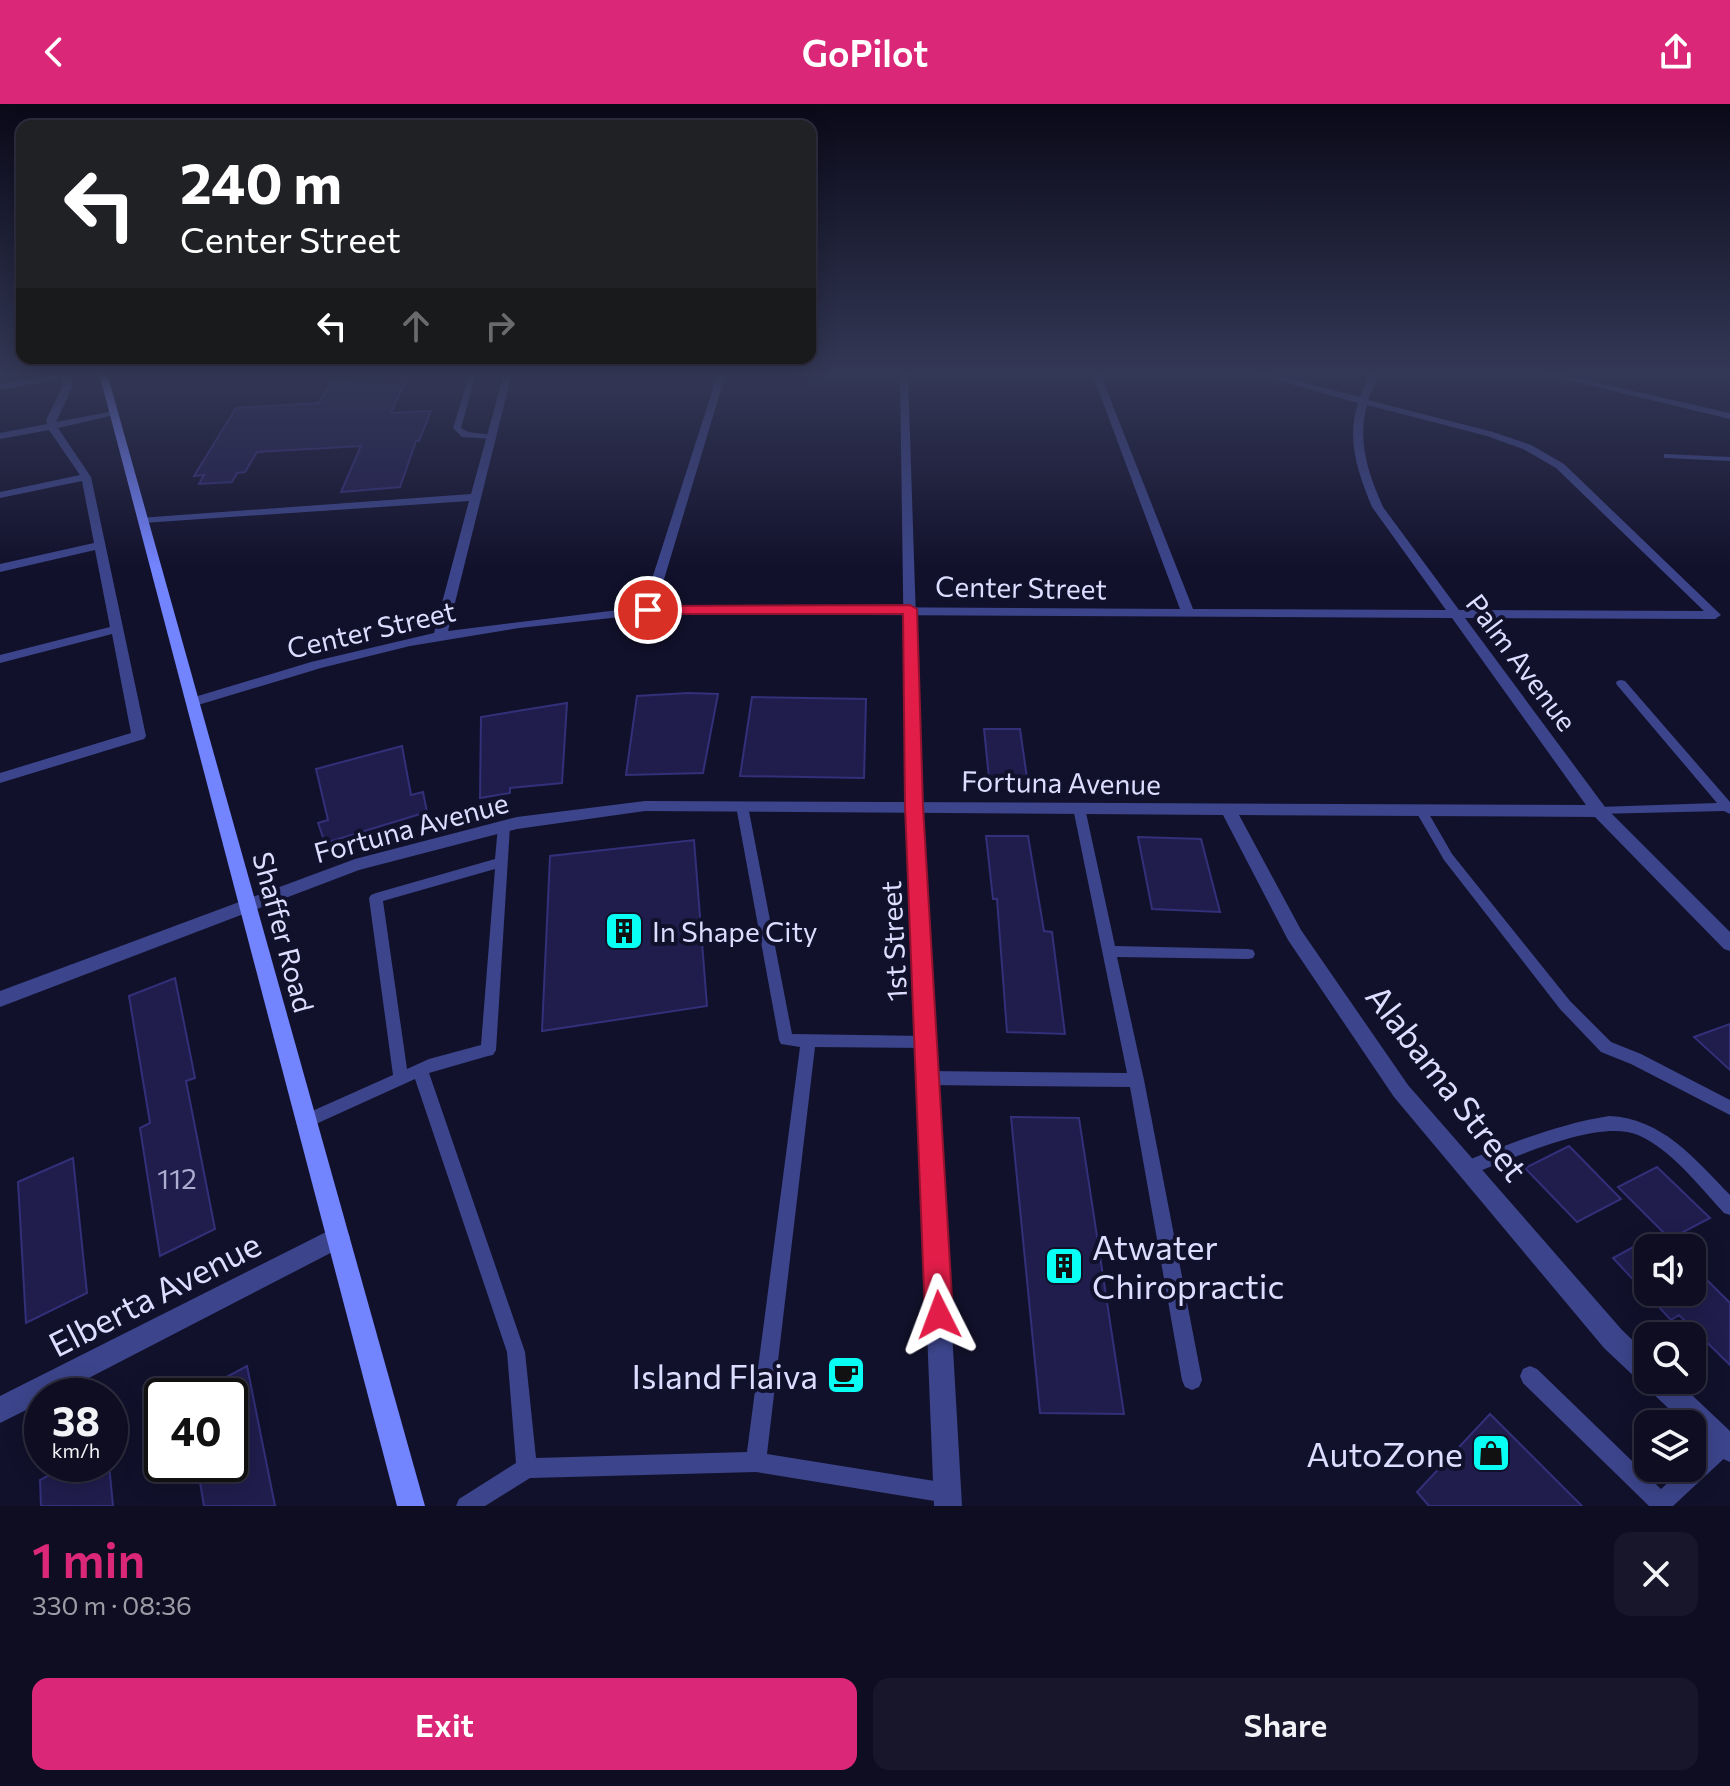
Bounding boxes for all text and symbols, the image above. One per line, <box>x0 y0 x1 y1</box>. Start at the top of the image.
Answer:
icon: back <box>32 30 76 74</box>
text: GoPilot <box>802 30 928 74</box>
icon: share <box>1654 30 1698 74</box>
text: 240 m <box>180 147 342 216</box>
icon: left <box>48 152 152 256</box>
text: Center Street <box>180 216 401 260</box>
icon: left <box>310 304 354 348</box>
icon: ahead <box>394 304 438 348</box>
icon: right <box>478 304 522 348</box>
street label: Center Street <box>935 569 1107 605</box>
pin <box>614 576 682 644</box>
street label: Palm Avenue <box>1460 587 1584 737</box>
icon: arrive <box>626 588 670 632</box>
street label: Center Street <box>284 593 458 665</box>
street label: Fortuna Avenue <box>961 763 1161 801</box>
street label: Fortuna Avenue <box>310 785 512 869</box>
street label: Shaffer Road <box>246 848 322 1016</box>
street label: 1st Street <box>873 880 913 1002</box>
building icon: In Shape City <box>603 910 645 952</box>
place label: In Shape City <box>652 914 817 948</box>
street label: Alabama Street <box>1358 975 1538 1189</box>
house number: 112 <box>157 1161 197 1195</box>
street label: Elberta Avenue <box>41 1222 267 1364</box>
place label: Atwater Chiropractic <box>1092 1225 1284 1306</box>
map controls <box>1634 1234 1706 1482</box>
button: sound <box>1634 1234 1706 1306</box>
building icon: Atwater Chiropractic <box>1043 1245 1085 1287</box>
position arrow <box>897 1273 981 1357</box>
button: search <box>1634 1322 1706 1394</box>
place label: Island Flaiva <box>631 1354 818 1396</box>
cafe icon: Island Flaiva <box>825 1354 867 1396</box>
speed limit sign: 40 <box>144 1378 248 1482</box>
text: 38 <box>52 1395 100 1444</box>
button: layers <box>1634 1410 1706 1482</box>
place label: AutoZone <box>1306 1432 1463 1474</box>
shop icon: AutoZone <box>1470 1432 1512 1474</box>
text: km/h <box>52 1438 100 1462</box>
text: 1 min <box>32 1529 145 1588</box>
button: close <box>1614 1532 1698 1616</box>
text: 330 m · 08:36 <box>32 1589 192 1620</box>
button: Exit <box>32 1678 857 1770</box>
button: Share <box>873 1678 1698 1770</box>

